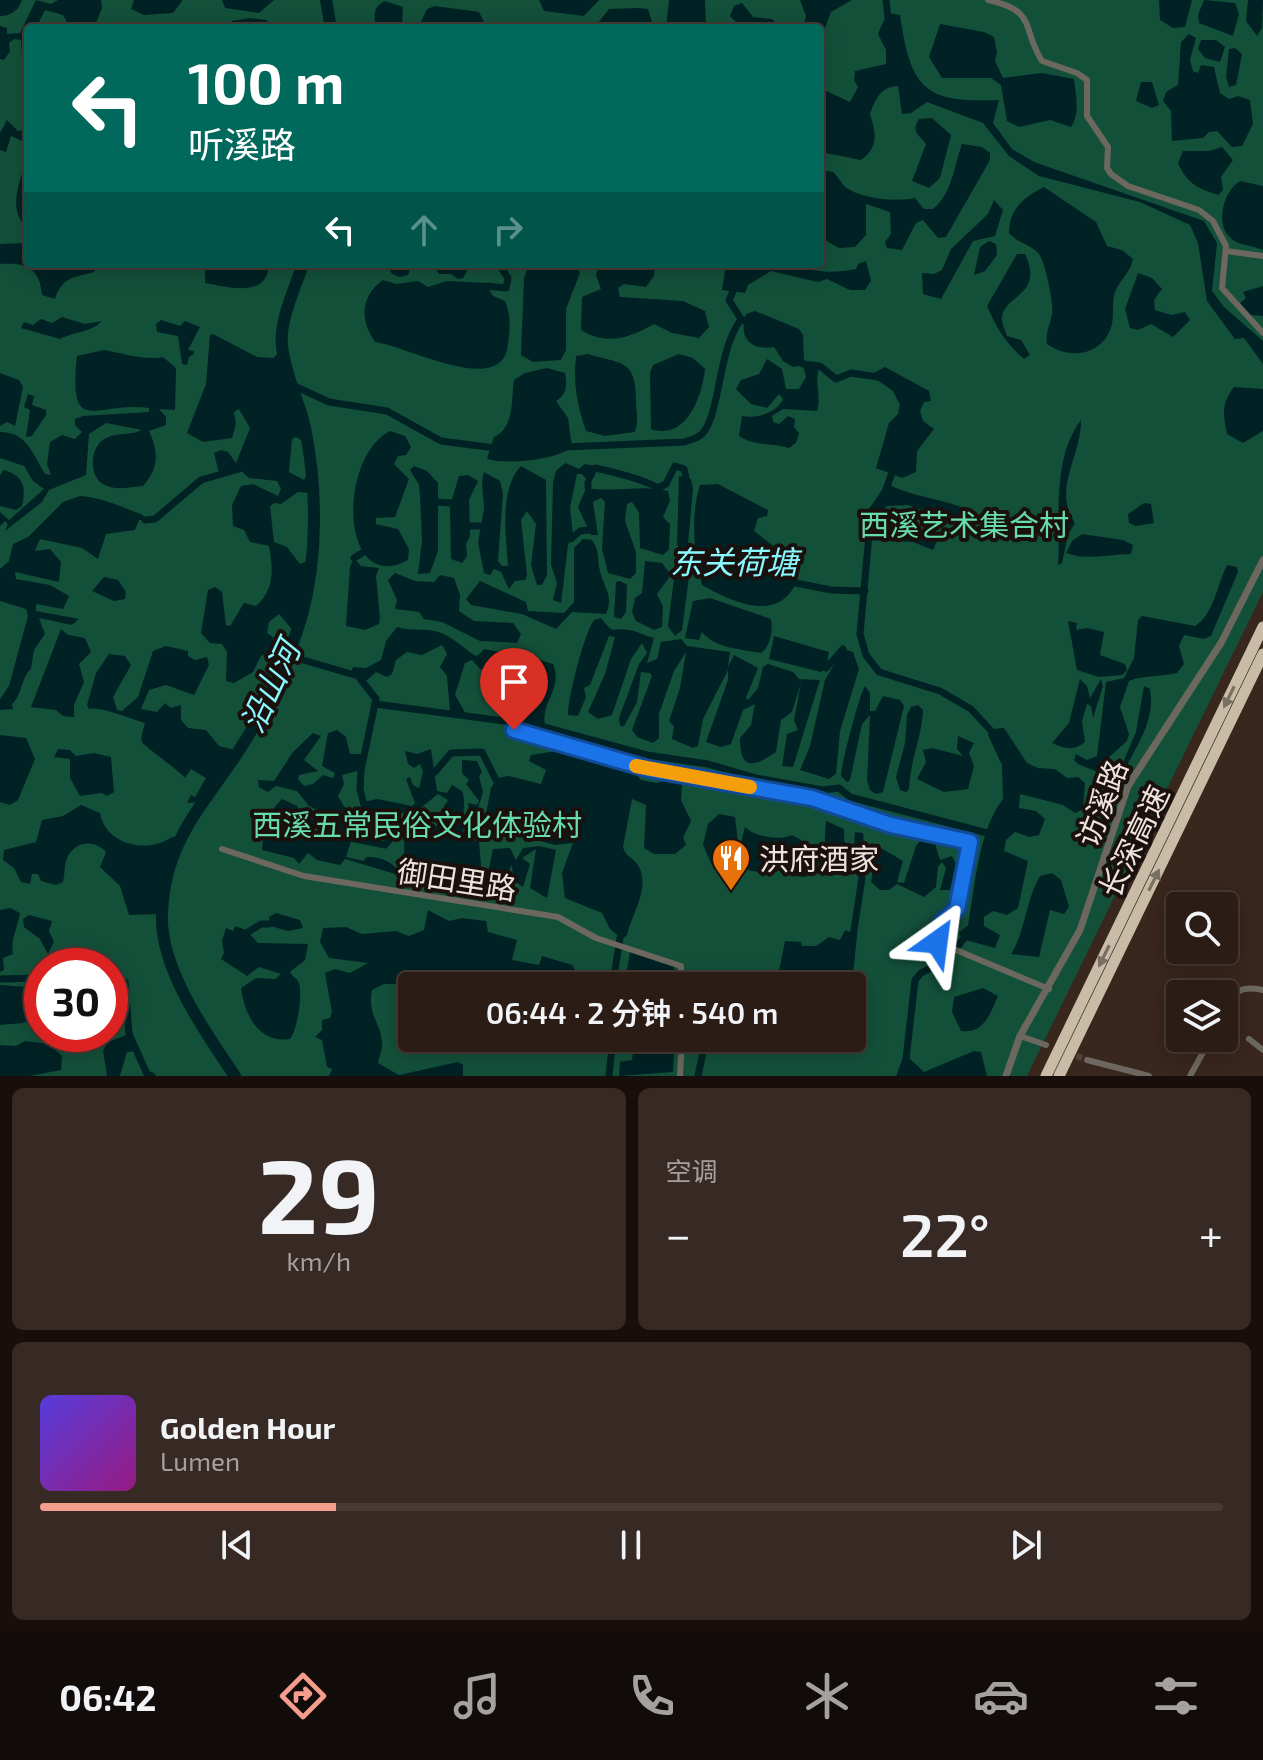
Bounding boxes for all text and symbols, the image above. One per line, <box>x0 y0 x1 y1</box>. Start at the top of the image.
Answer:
text: 100 m <box>188 48 344 115</box>
icon: left <box>56 56 160 160</box>
text: 听溪路 <box>188 122 296 165</box>
icon: left <box>318 208 362 252</box>
icon: ahead <box>402 208 446 252</box>
icon: right <box>486 208 530 252</box>
park label: 西溪艺术集合村 <box>859 506 1069 542</box>
water label: 东关荷塘 <box>670 542 803 580</box>
water label: 沿山河 <box>231 629 309 738</box>
pin <box>480 648 548 730</box>
icon: arrive <box>492 660 536 704</box>
one-way arrow <box>1222 685 1236 709</box>
street label: 访溪路 <box>1068 755 1134 851</box>
street label: 长深高速 <box>1091 779 1175 903</box>
park label: 西溪五常民俗文化体验村 <box>252 806 582 842</box>
restaurant icon: 洪府酒家 <box>710 837 752 892</box>
place label: 洪府酒家 <box>759 840 879 876</box>
street label: 御田里路 <box>395 852 519 906</box>
one-way arrow <box>1147 868 1161 891</box>
map controls <box>1166 892 1238 1052</box>
button: search <box>1166 892 1238 964</box>
position arrow <box>895 900 979 984</box>
one-way arrow <box>1097 945 1111 968</box>
speed limit sign: 30 <box>24 948 128 1052</box>
button: layers <box>1166 980 1238 1052</box>
text: 06:44 · 2 分钟 · 540 m <box>486 994 778 1030</box>
text: 29 <box>258 1130 380 1255</box>
text: 空调 <box>666 1155 718 1186</box>
text: 22° <box>900 1197 990 1269</box>
text: − <box>666 1207 691 1260</box>
text: + <box>1199 1207 1223 1260</box>
text: km/h <box>286 1245 351 1276</box>
text: Golden Hour <box>160 1409 335 1445</box>
text: Lumen <box>160 1445 240 1476</box>
icon: previous <box>215 1523 259 1567</box>
icon: pause <box>609 1523 653 1567</box>
icon: next <box>1004 1523 1048 1567</box>
icon: directions <box>275 1668 331 1724</box>
icon: music <box>449 1668 505 1724</box>
icon: phone <box>624 1668 680 1724</box>
icon: climate <box>799 1668 855 1724</box>
icon: car <box>973 1668 1029 1724</box>
icon: filters <box>1148 1668 1204 1724</box>
text: 06:42 <box>59 1675 156 1718</box>

